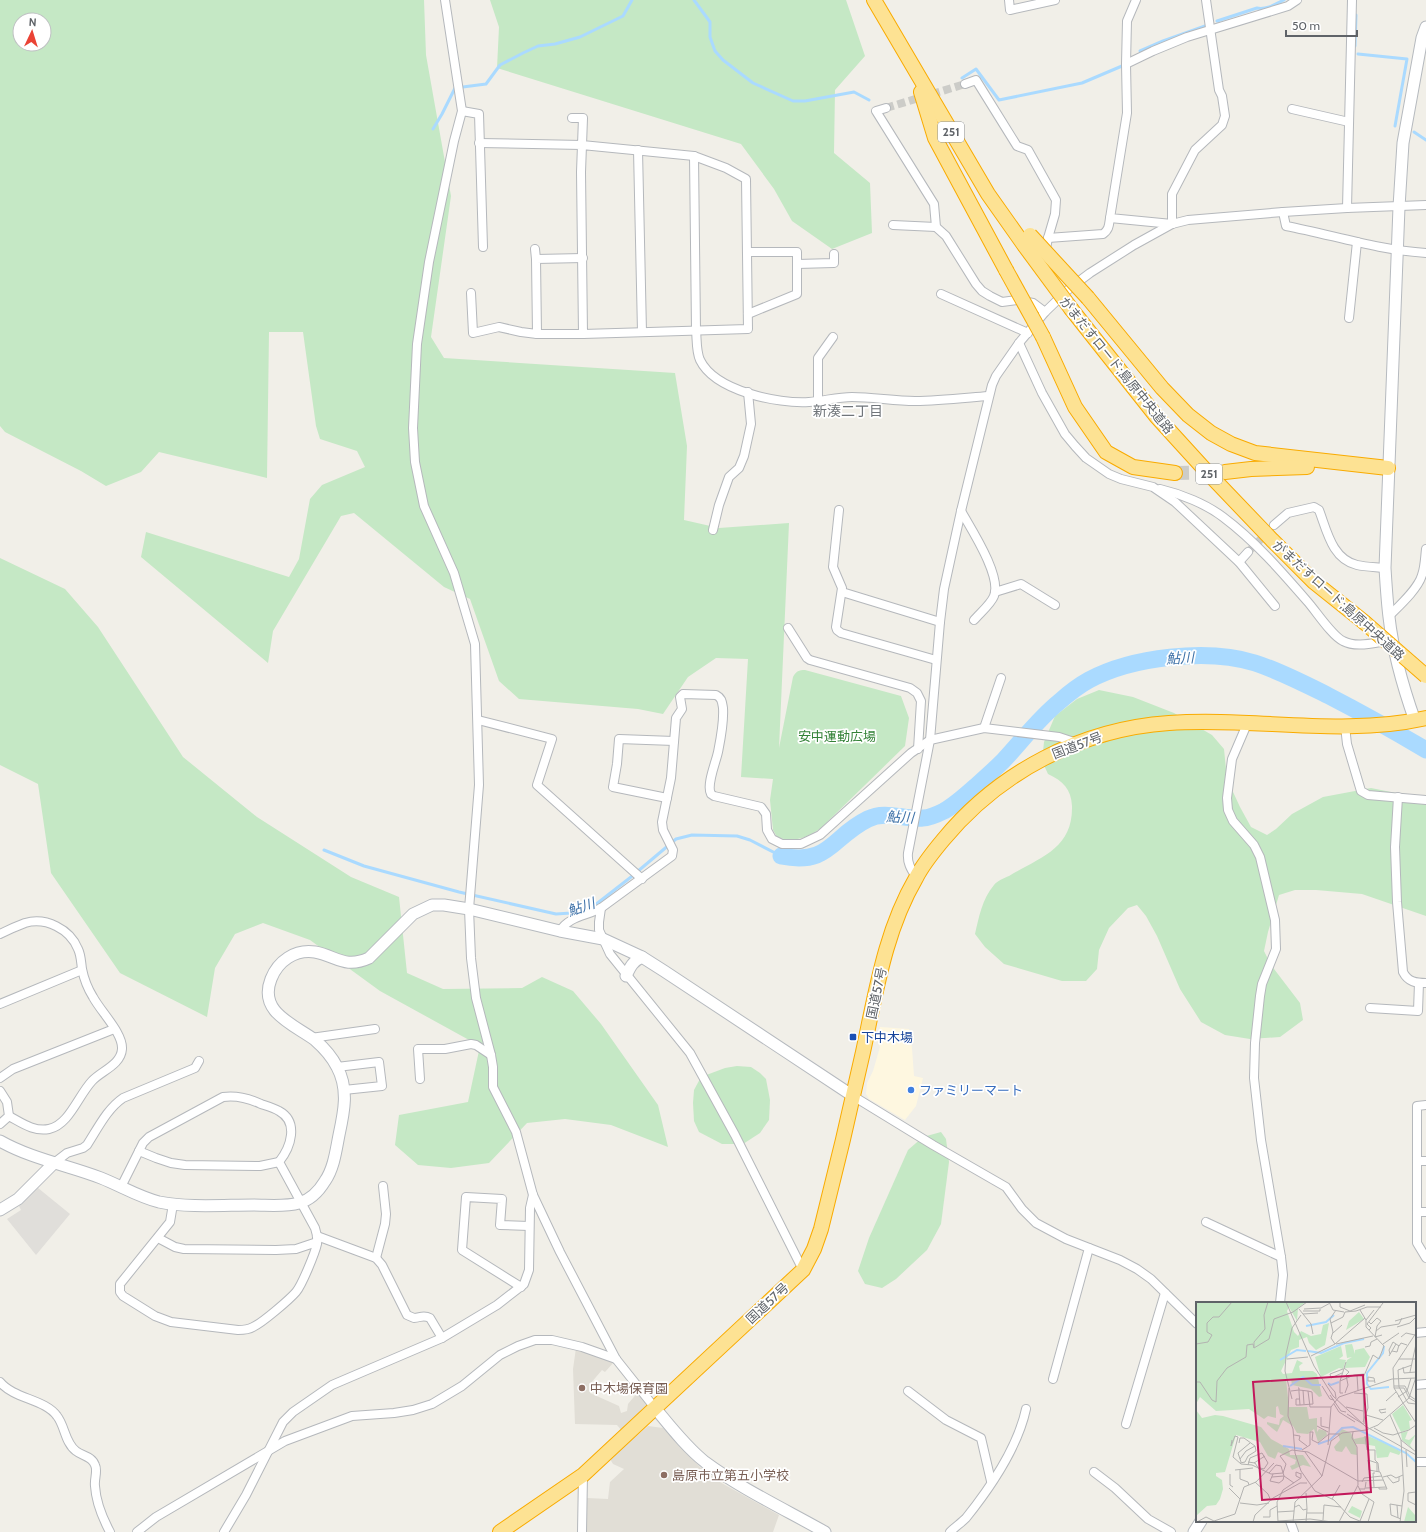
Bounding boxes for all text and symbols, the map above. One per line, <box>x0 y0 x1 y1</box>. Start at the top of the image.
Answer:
north arrow <box>12 12 52 52</box>
scale bar <box>1286 12 1357 38</box>
text: N <box>28 15 37 29</box>
text: 50 m <box>1292 18 1320 33</box>
road number: 251 <box>938 122 964 142</box>
street label: がまだすロード;島原中央道路 <box>1057 293 1177 437</box>
district label: 新湊二丁目 <box>813 402 883 420</box>
road number: 251 <box>1196 464 1222 484</box>
street label: がまだすロード;島原中央道路 <box>1270 537 1408 663</box>
water label: 鮎川 <box>1166 648 1196 668</box>
park label: 安中運動広場 <box>798 728 876 744</box>
street label: 国道57号 <box>1050 728 1104 762</box>
water label: 鮎川 <box>886 807 916 827</box>
water label: 鮎川 <box>565 893 599 920</box>
street label: 国道57号 <box>863 966 889 1020</box>
place label: 下中木場 <box>861 1029 913 1045</box>
marker: 下中木場 <box>848 1032 858 1042</box>
place label: ファミリーマート <box>919 1082 1023 1098</box>
marker: ファミリーマート <box>906 1085 916 1095</box>
street label: 国道57号 <box>742 1279 792 1327</box>
inset map <box>1196 1302 1416 1522</box>
place label: 中木場保育園 <box>590 1380 668 1396</box>
marker: 中木場保育園 <box>577 1383 587 1393</box>
place label: 島原市立第五小学校 <box>672 1467 789 1483</box>
marker: 島原市立第五小学校 <box>659 1470 669 1480</box>

